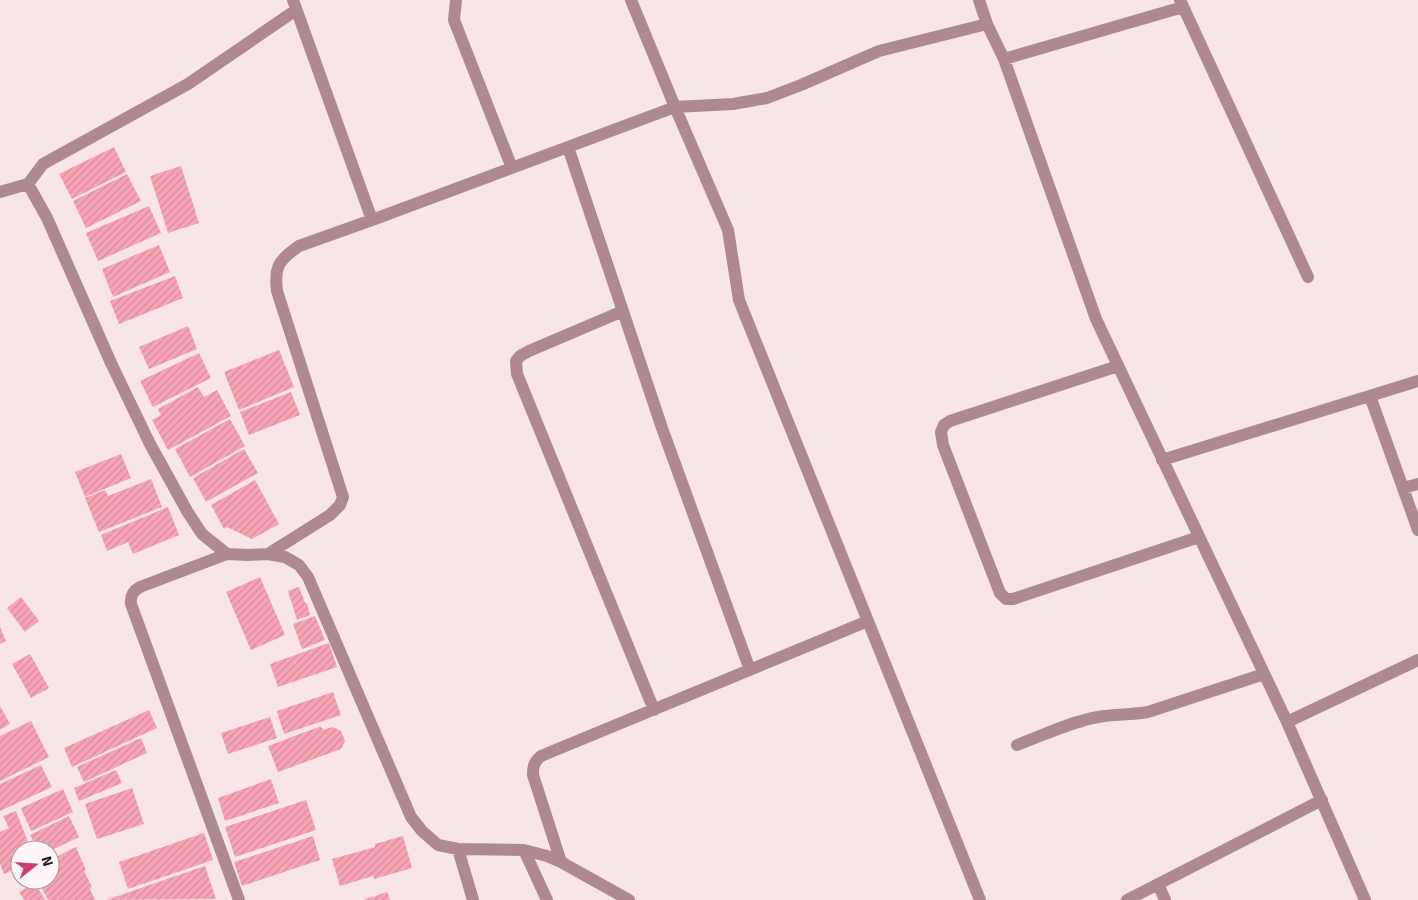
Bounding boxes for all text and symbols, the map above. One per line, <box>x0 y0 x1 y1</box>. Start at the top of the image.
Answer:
north arrow <box>10 840 60 890</box>
text: N <box>37 854 57 868</box>

